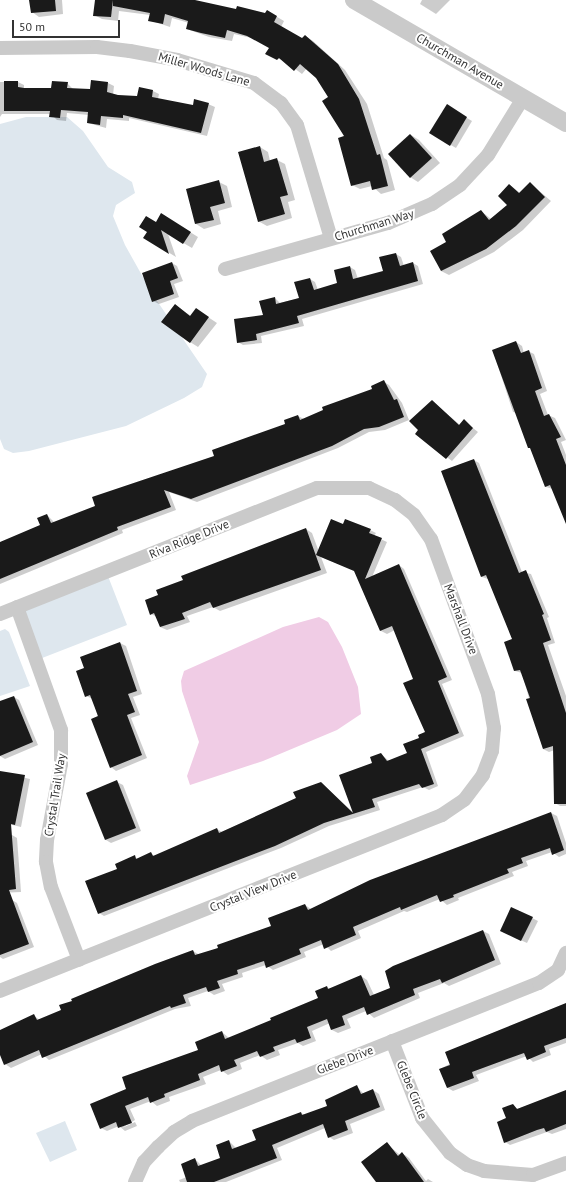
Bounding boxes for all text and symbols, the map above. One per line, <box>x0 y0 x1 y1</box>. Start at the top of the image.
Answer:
scale bar <box>14 12 122 38</box>
text: 50 m <box>19 19 45 34</box>
street label: Churchman Avenue <box>414 30 506 92</box>
street label: Miller Woods Lane <box>157 49 251 89</box>
street label: Churchman Way <box>332 206 416 244</box>
street label: Riva Ridge Drive <box>147 516 231 562</box>
street label: Marshall Drive <box>441 582 481 656</box>
street label: Crystal Trail Way <box>41 752 69 838</box>
street label: Crystal View Drive <box>207 867 299 915</box>
street label: Glebe Drive <box>315 1043 375 1077</box>
street label: Glebe Circle <box>394 1059 430 1121</box>

